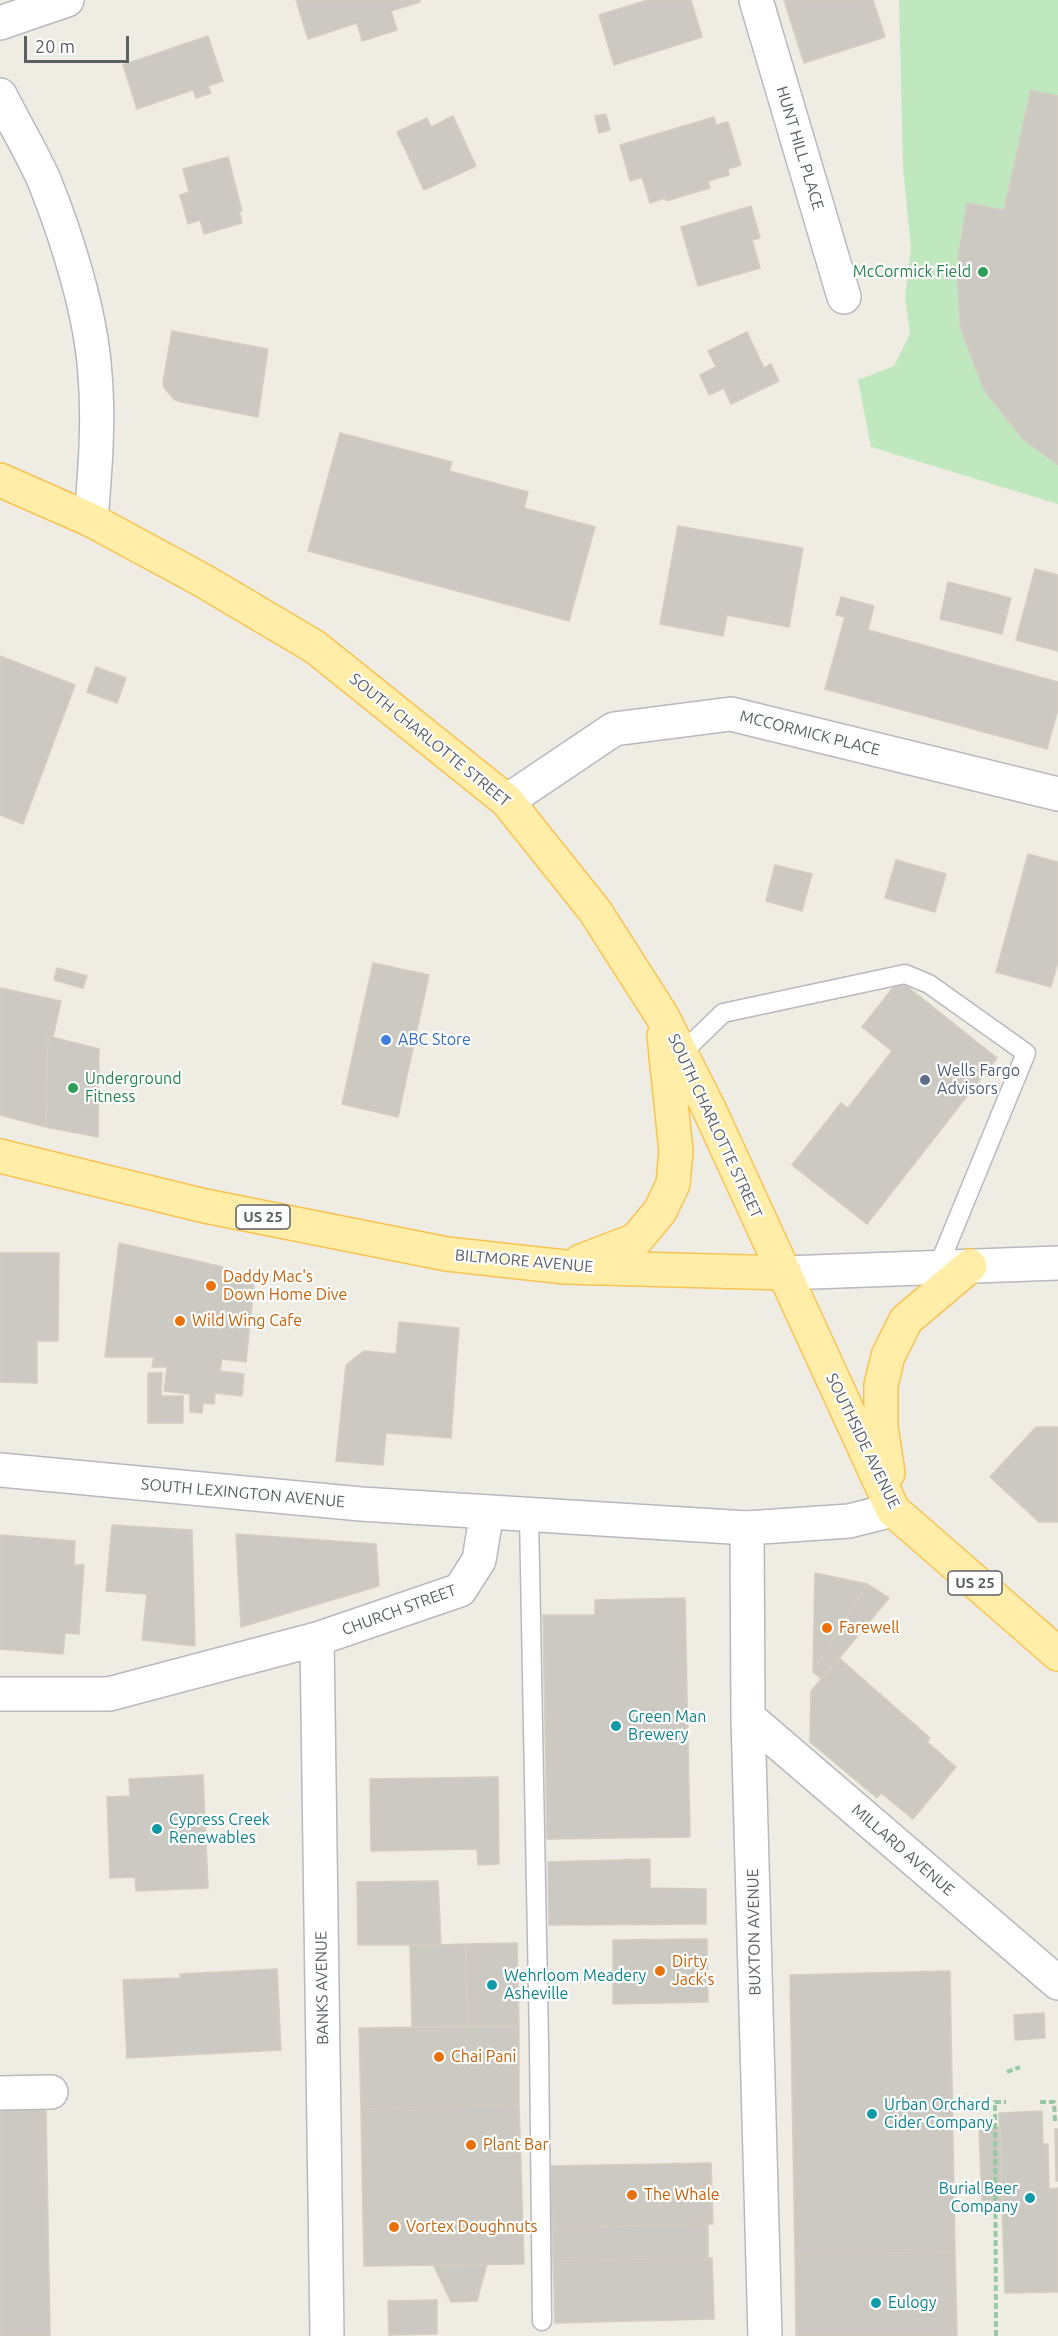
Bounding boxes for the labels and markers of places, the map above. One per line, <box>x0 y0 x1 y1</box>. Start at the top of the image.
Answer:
place label: McCormick Field <box>853 262 971 282</box>
marker: McCormick Field <box>976 265 990 279</box>
place label: ABC Store <box>398 1030 471 1050</box>
marker: ABC Store <box>379 1033 393 1047</box>
place label: Wells Fargo Advisors <box>937 1061 1020 1099</box>
place label: Underground Fitness <box>85 1069 182 1107</box>
marker: Wells Fargo Advisors <box>918 1073 932 1087</box>
marker: Underground Fitness <box>66 1081 80 1095</box>
place label: Daddy Mac's Down Home Dive <box>223 1267 347 1305</box>
marker: Daddy Mac's Down Home Dive <box>204 1279 218 1293</box>
place label: Wild Wing Cafe <box>192 1311 302 1331</box>
marker: Wild Wing Cafe <box>173 1314 187 1328</box>
place label: Farewell <box>839 1618 900 1638</box>
marker: Farewell <box>820 1621 834 1635</box>
place label: Green Man Brewery <box>628 1707 706 1745</box>
marker: Green Man Brewery <box>609 1719 623 1733</box>
place label: Cypress Creek Renewables <box>169 1810 270 1848</box>
marker: Cypress Creek Renewables <box>150 1822 164 1836</box>
place label: Dirty Jack's <box>672 1952 714 1990</box>
marker: Dirty Jack's <box>653 1964 667 1978</box>
place label: Wehrloom Meadery Asheville <box>504 1966 646 2004</box>
marker: Wehrloom Meadery Asheville <box>485 1978 499 1992</box>
place label: Chai Pani <box>451 2047 516 2067</box>
marker: Chai Pani <box>432 2050 446 2064</box>
place label: Urban Orchard Cider Company <box>884 2095 993 2133</box>
marker: Urban Orchard Cider Company <box>865 2107 879 2121</box>
place label: Plant Bar <box>483 2135 549 2155</box>
marker: Plant Bar <box>464 2138 478 2152</box>
place label: Burial Beer Company <box>939 2179 1018 2217</box>
place label: The Whale <box>644 2185 720 2205</box>
marker: The Whale <box>625 2188 639 2202</box>
marker: Burial Beer Company <box>1023 2191 1037 2205</box>
place label: Vortex Doughnuts <box>406 2217 537 2237</box>
marker: Vortex Doughnuts <box>387 2220 401 2234</box>
place label: Eulogy <box>888 2293 936 2313</box>
marker: Eulogy <box>869 2296 883 2310</box>

